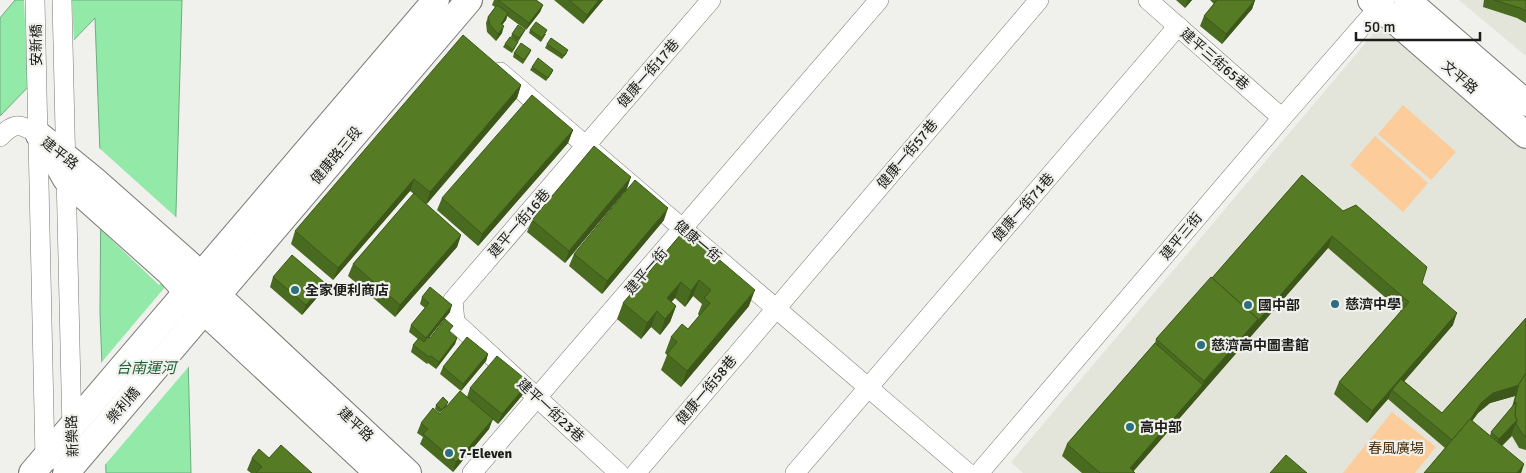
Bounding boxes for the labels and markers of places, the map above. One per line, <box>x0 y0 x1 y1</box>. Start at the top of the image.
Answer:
place label: 全家便利商店 <box>305 282 389 299</box>
marker: 全家便利商店 <box>289 284 301 296</box>
place label: 慈濟中學 <box>1345 296 1401 313</box>
place label: 國中部 <box>1258 297 1300 314</box>
marker: 慈濟中學 <box>1329 298 1341 310</box>
marker: 國中部 <box>1242 299 1254 311</box>
place label: 慈濟高中圖書館 <box>1211 337 1309 354</box>
marker: 慈濟高中圖書館 <box>1195 339 1207 351</box>
place label: 高中部 <box>1140 419 1182 436</box>
marker: 高中部 <box>1124 421 1136 433</box>
place label: 7-Eleven <box>459 445 512 462</box>
marker: 7-Eleven <box>443 447 455 459</box>

